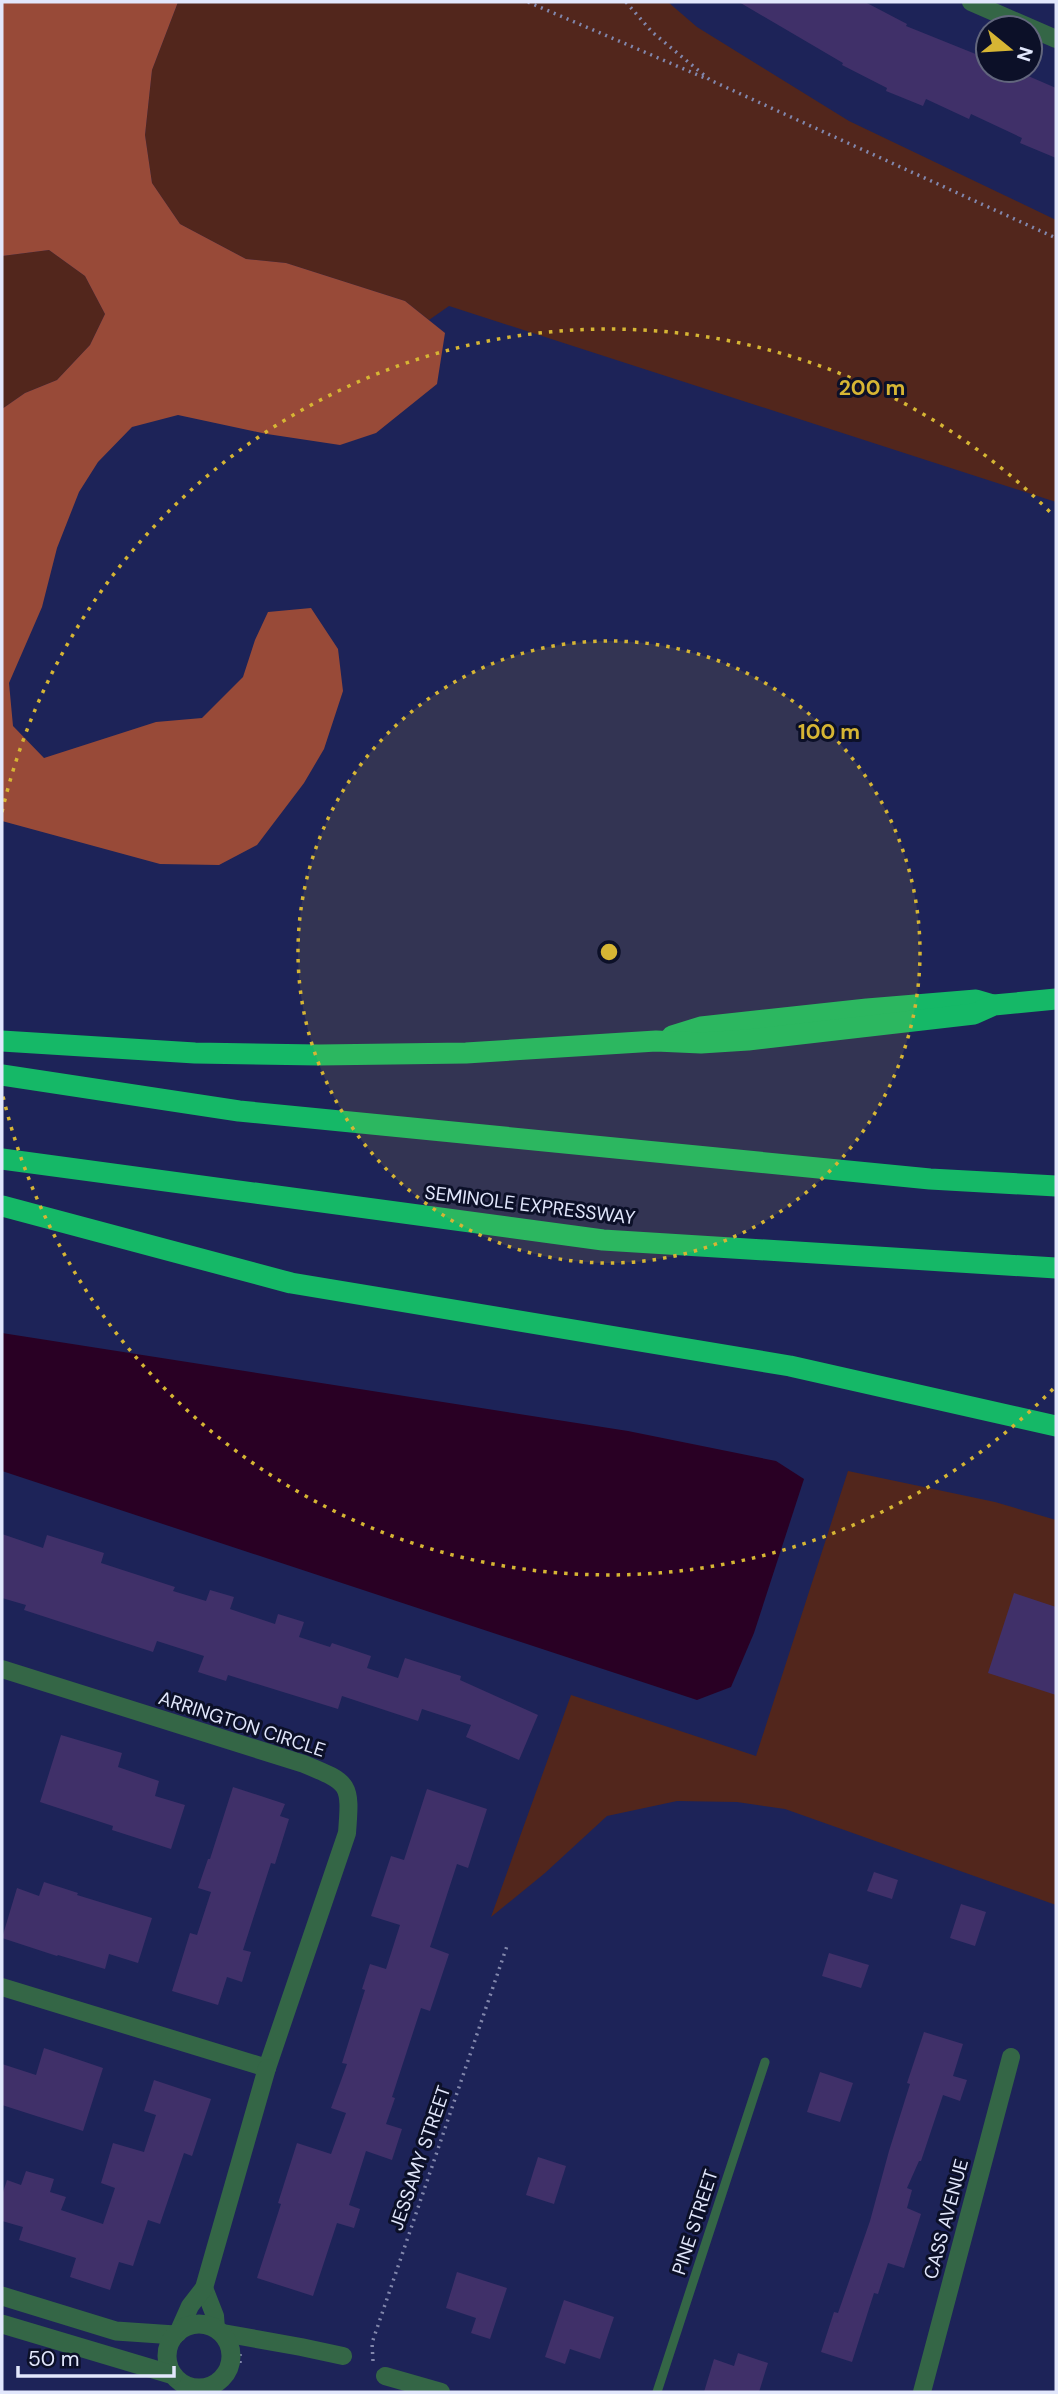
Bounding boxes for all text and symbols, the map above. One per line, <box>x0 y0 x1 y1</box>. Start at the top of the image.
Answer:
north arrow <box>974 14 1044 84</box>
text: N <box>1011 44 1039 65</box>
text: 200 m <box>839 374 905 402</box>
text: 100 m <box>798 718 860 746</box>
centre of rings <box>597 940 621 964</box>
street label: SEMINOLE EXPRESSWAY <box>423 1180 637 1230</box>
street label: ARRINGTON CIRCLE <box>156 1685 328 1763</box>
street label: JESSAMY STREET <box>383 2082 457 2234</box>
street label: CASS AVENUE <box>918 2156 974 2282</box>
street label: PINE STREET <box>666 2166 724 2278</box>
scale bar <box>18 2334 173 2378</box>
text: 50 m <box>28 2345 79 2373</box>

